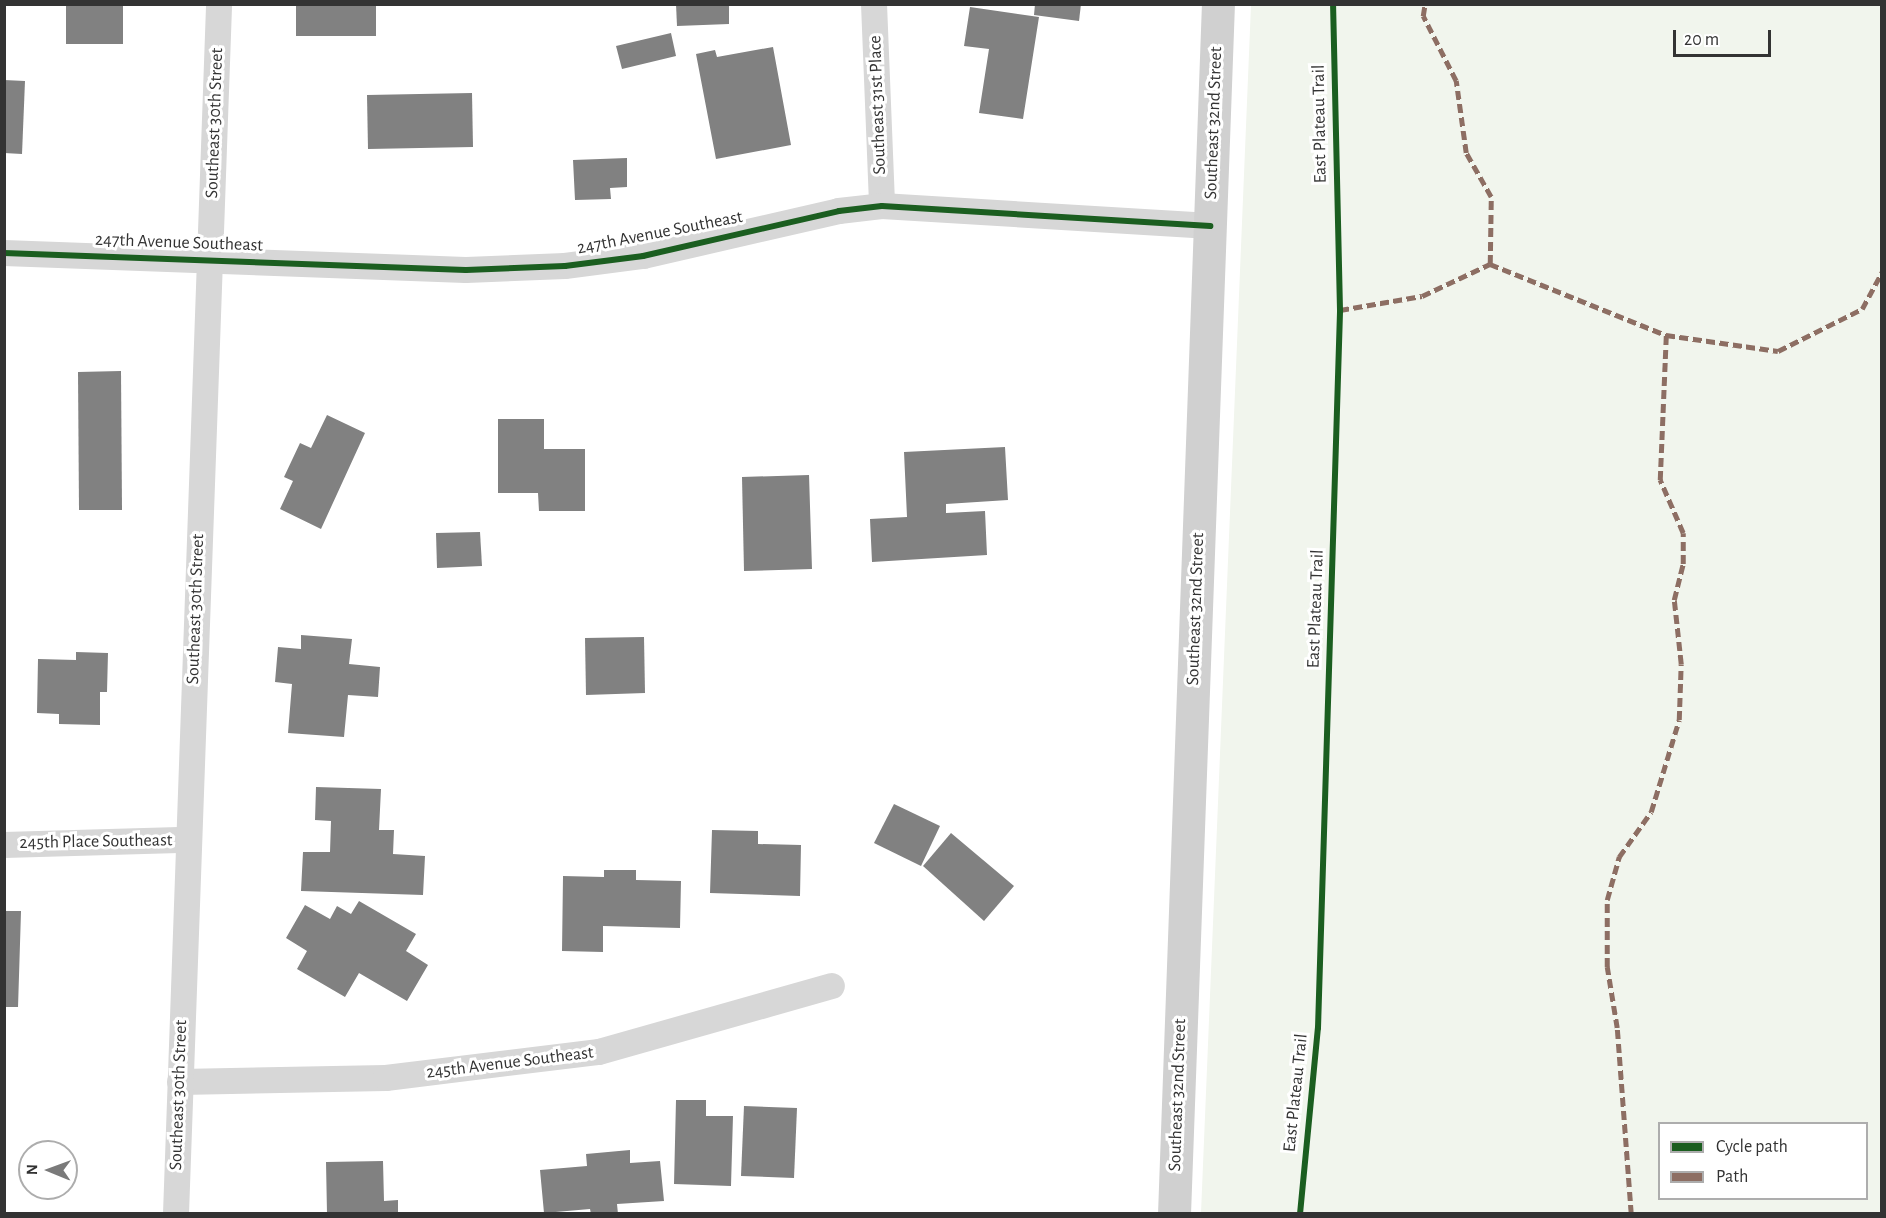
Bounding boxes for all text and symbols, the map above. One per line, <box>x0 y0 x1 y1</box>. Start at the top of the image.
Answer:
scale bar <box>1676 18 1774 56</box>
text: 20 m <box>1684 31 1719 49</box>
street label: Southeast 31st Place <box>865 35 891 175</box>
street label: Southeast 32nd Street <box>1201 46 1227 200</box>
street label: Southeast 30th Street <box>202 47 228 199</box>
street label: East Plateau Trail <box>1308 64 1332 184</box>
street label: 247th Avenue Southeast <box>575 206 745 260</box>
street label: 247th Avenue Southeast <box>95 229 263 257</box>
street label: Southeast 32nd Street <box>1183 532 1209 686</box>
street label: Southeast 30th Street <box>183 533 209 685</box>
street label: East Plateau Trail <box>1303 549 1329 669</box>
street label: 245th Place Southeast <box>19 830 173 854</box>
street label: Southeast 32nd Street <box>1165 1018 1191 1172</box>
street label: Southeast 30th Street <box>166 1019 192 1171</box>
street label: East Plateau Trail <box>1279 1033 1313 1153</box>
street label: 245th Avenue Southeast <box>425 1042 595 1084</box>
legend <box>1658 1122 1868 1200</box>
text: Cycle path <box>1716 1138 1788 1156</box>
north arrow <box>18 1140 78 1200</box>
text: N <box>24 1164 40 1175</box>
text: Path <box>1716 1168 1748 1186</box>

